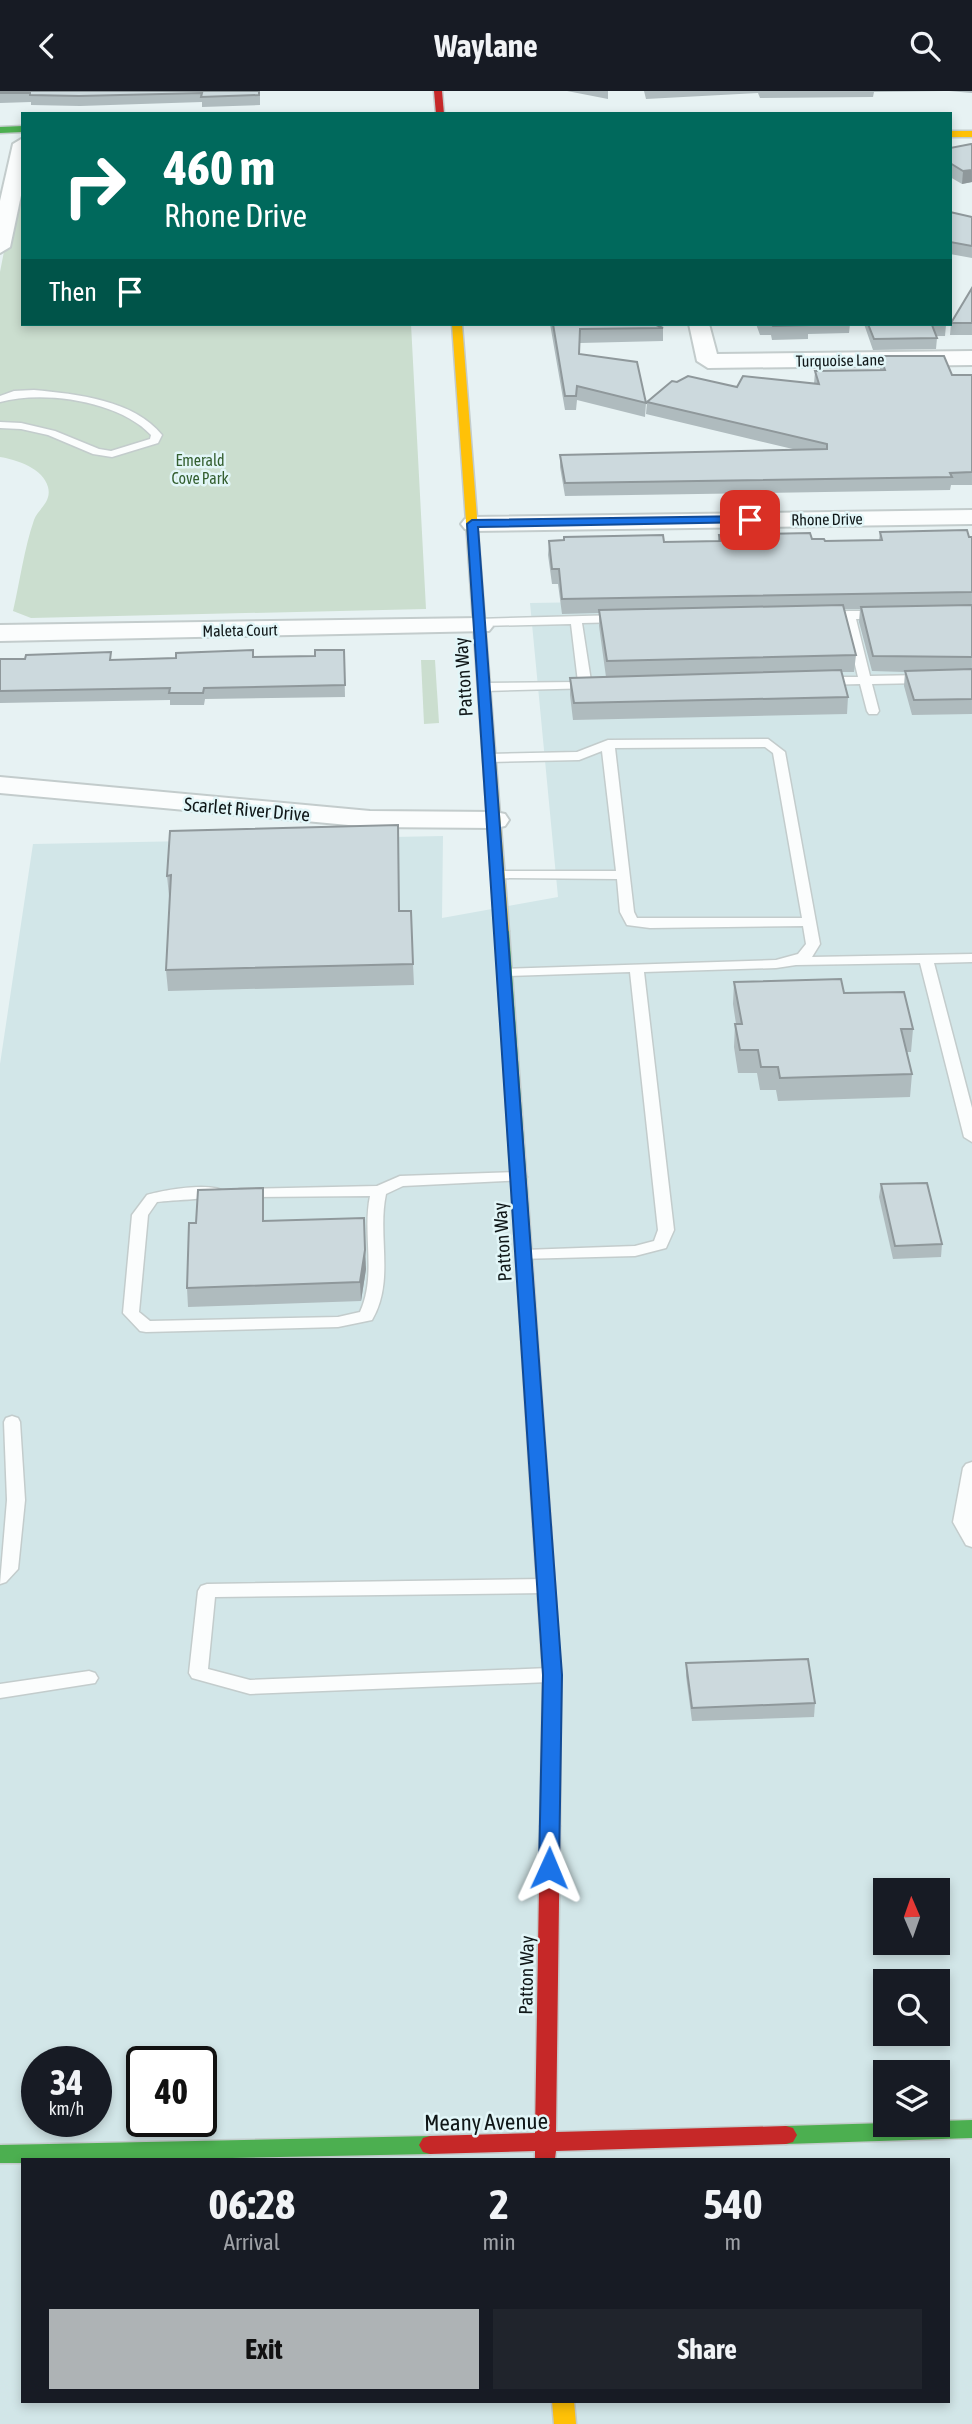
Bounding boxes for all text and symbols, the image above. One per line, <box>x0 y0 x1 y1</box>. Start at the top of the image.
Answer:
icon: back <box>28 27 66 65</box>
text: Waylane <box>434 27 538 64</box>
icon: search <box>906 27 944 65</box>
text: 460 m <box>164 139 275 195</box>
icon: right <box>49 140 140 231</box>
text: Rhone Drive <box>164 197 307 234</box>
icon: arrive <box>111 273 149 311</box>
text: Then <box>49 277 97 307</box>
street label: Turquoise Lane <box>795 350 885 371</box>
park label: Emerald Cove Park <box>171 451 229 487</box>
pin <box>720 490 780 550</box>
icon: arrive <box>731 501 769 539</box>
street label: Rhone Drive <box>791 509 863 529</box>
street label: Maleta Court <box>202 620 278 640</box>
street label: Patton Way <box>449 637 477 717</box>
street label: Scarlet River Drive <box>183 793 311 825</box>
street label: Patton Way <box>488 1202 516 1282</box>
position arrow <box>512 1831 586 1905</box>
north arrow <box>873 1878 950 1955</box>
map controls <box>873 1878 950 2137</box>
street label: Patton Way <box>514 1935 538 2015</box>
button: search <box>873 1969 950 2046</box>
speed limit sign: 40 <box>126 2046 217 2137</box>
button: layers <box>873 2060 950 2137</box>
text: 34 <box>50 2062 83 2102</box>
text: km/h <box>49 2098 84 2119</box>
street label: Meany Avenue <box>424 2108 548 2136</box>
text: 06:28 <box>209 2180 295 2228</box>
text: 2 <box>489 2180 509 2228</box>
text: 540 <box>703 2180 762 2228</box>
text: Arrival <box>224 2229 280 2255</box>
text: min <box>483 2229 516 2255</box>
text: m <box>725 2229 741 2255</box>
button: Exit <box>49 2309 479 2389</box>
button: Share <box>493 2309 922 2389</box>

